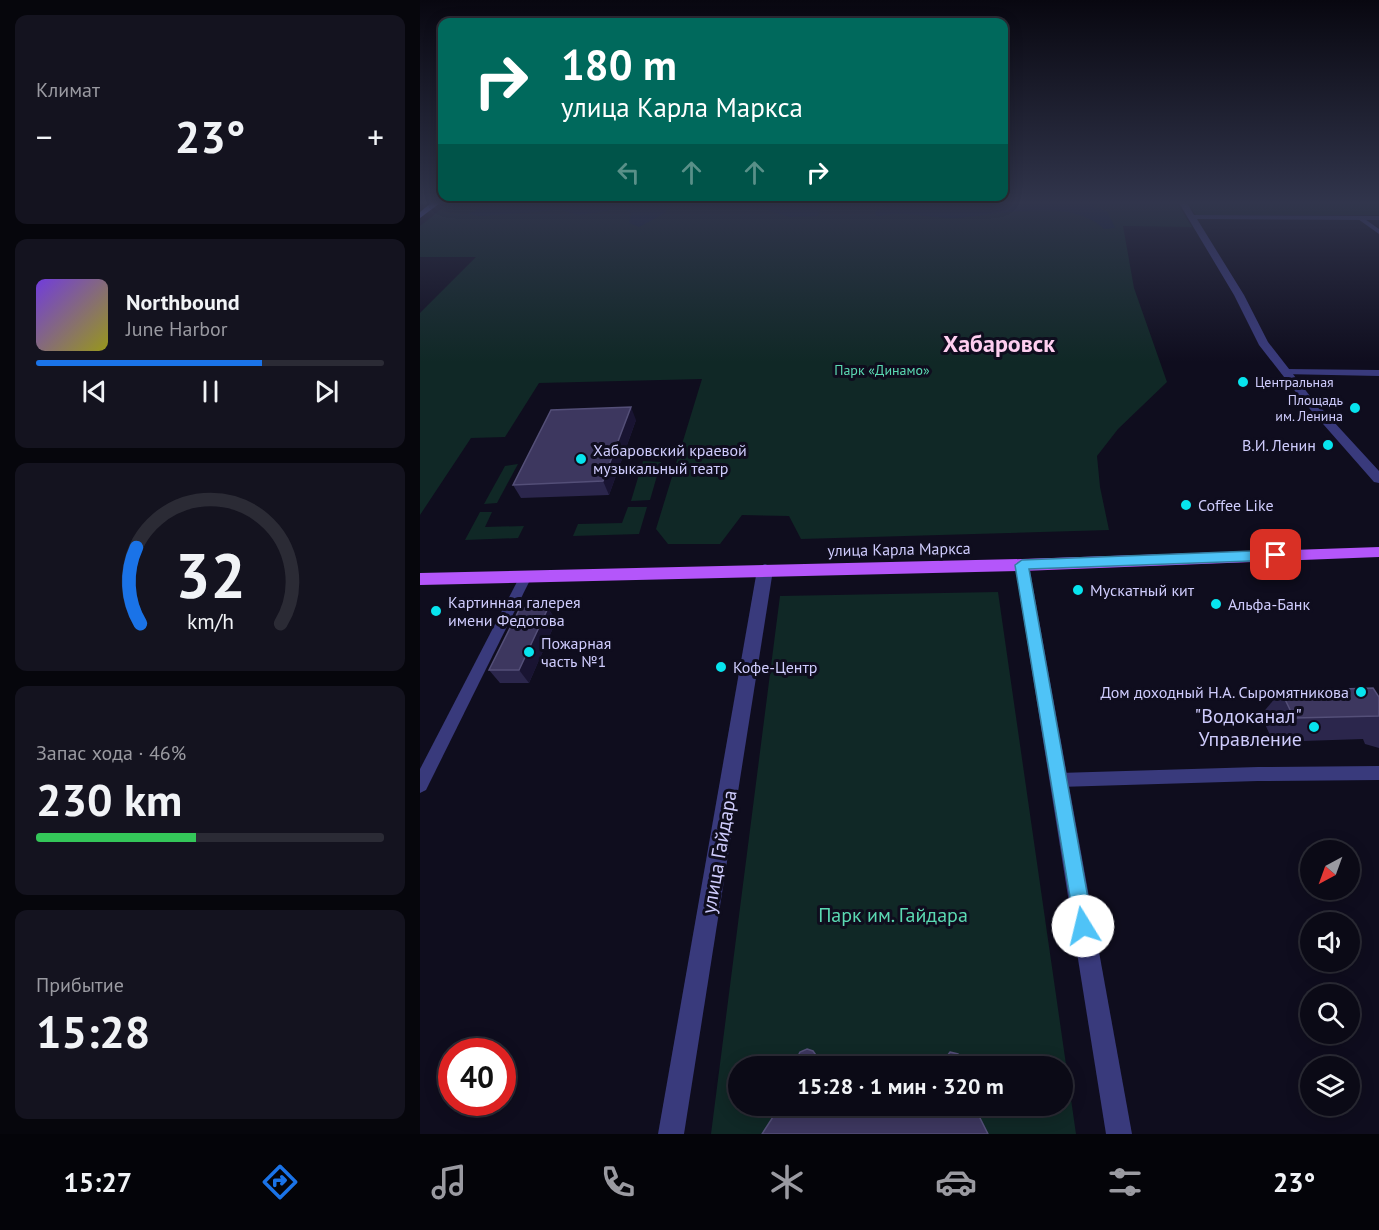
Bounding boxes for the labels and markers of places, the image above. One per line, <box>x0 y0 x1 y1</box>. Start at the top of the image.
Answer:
place label: Центральная <box>1255 373 1334 391</box>
marker: Центральная <box>1236 375 1250 389</box>
place label: Площадь им. Ленина <box>1275 391 1344 425</box>
marker: Площадь им. Ленина <box>1348 401 1362 415</box>
place label: В.И. Ленин <box>1242 435 1316 455</box>
marker: В.И. Ленин <box>1321 438 1335 452</box>
place label: Хабаровский краевой музыкальный театр <box>593 440 747 478</box>
marker: Хабаровский краевой музыкальный театр <box>574 452 588 466</box>
place label: Coffee Like <box>1198 495 1274 515</box>
marker: Coffee Like <box>1179 498 1193 512</box>
pin <box>1250 529 1301 580</box>
place label: Мускатный кит <box>1090 580 1195 600</box>
marker: Мускатный кит <box>1071 583 1085 597</box>
place label: Картинная галерея имени Федотова <box>448 592 581 630</box>
place label: Альфа-Банк <box>1228 594 1311 614</box>
marker: Альфа-Банк <box>1209 597 1223 611</box>
marker: Картинная галерея имени Федотова <box>429 604 443 618</box>
place label: Пожарная часть №1 <box>541 633 611 671</box>
marker: Пожарная часть №1 <box>522 645 536 659</box>
place label: Кофе-Центр <box>733 657 817 677</box>
marker: Кофе-Центр <box>714 660 728 674</box>
place label: Дом доходный Н.А. Сыромятникова <box>1100 682 1349 702</box>
marker: Дом доходный Н.А. Сыромятникова <box>1354 685 1368 699</box>
place label: "Водоканал" Управление <box>1195 703 1302 752</box>
marker: "Водоканал" Управление <box>1307 720 1321 734</box>

